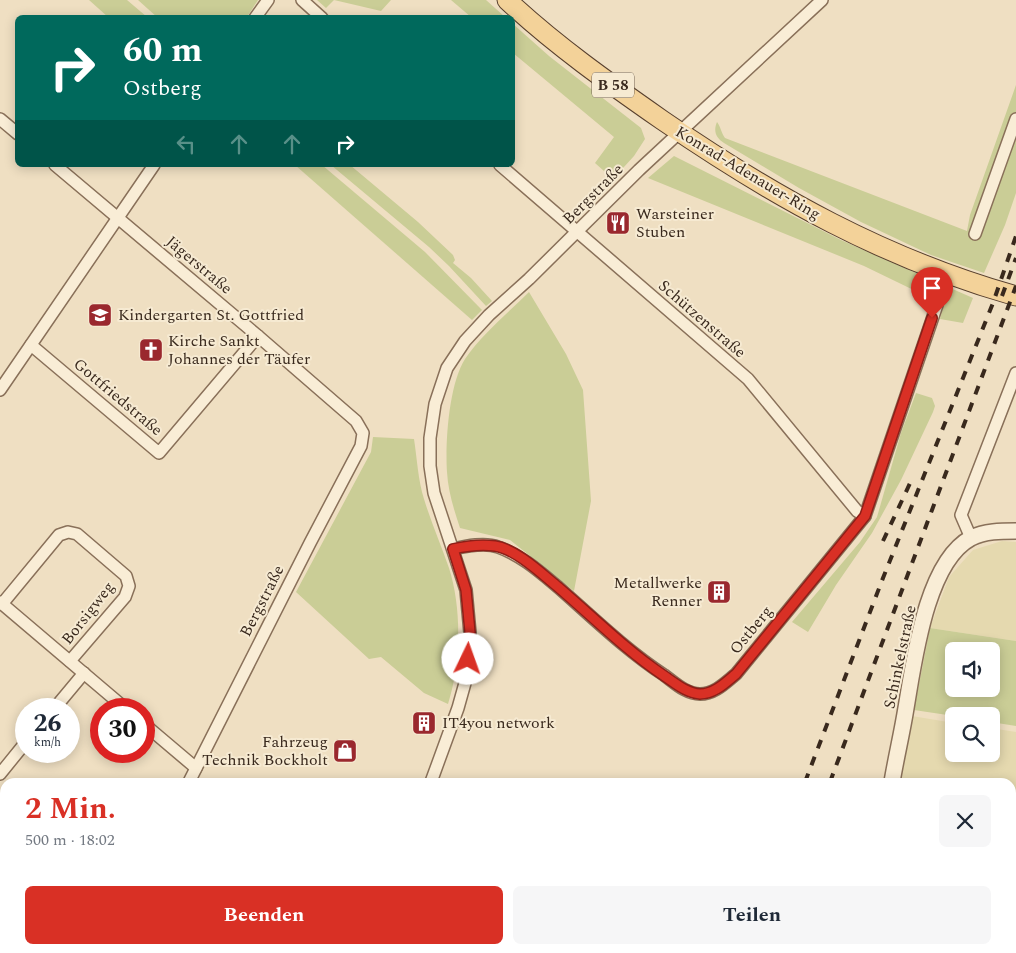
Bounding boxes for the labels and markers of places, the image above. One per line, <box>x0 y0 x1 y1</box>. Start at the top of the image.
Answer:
place label: Warsteiner Stuben <box>636 202 714 244</box>
restaurant icon: Warsteiner Stuben <box>605 210 631 236</box>
pin <box>911 267 953 318</box>
school or university icon: Kindergarten St. Gottfried <box>87 302 113 328</box>
place label: Kindergarten St. Gottfried <box>118 303 304 327</box>
place label: Kirche Sankt Johannes der Täufer <box>168 329 310 371</box>
church icon: Kirche Sankt Johannes der Täufer <box>138 337 164 363</box>
place label: Metallwerke Renner <box>614 571 702 613</box>
building icon: Metallwerke Renner <box>706 579 732 605</box>
building icon: IT4you network <box>411 710 437 736</box>
place label: IT4you network <box>442 711 555 735</box>
place label: Fahrzeug Technik Bockholt <box>202 730 328 772</box>
shop icon: Fahrzeug Technik Bockholt <box>332 738 358 764</box>

